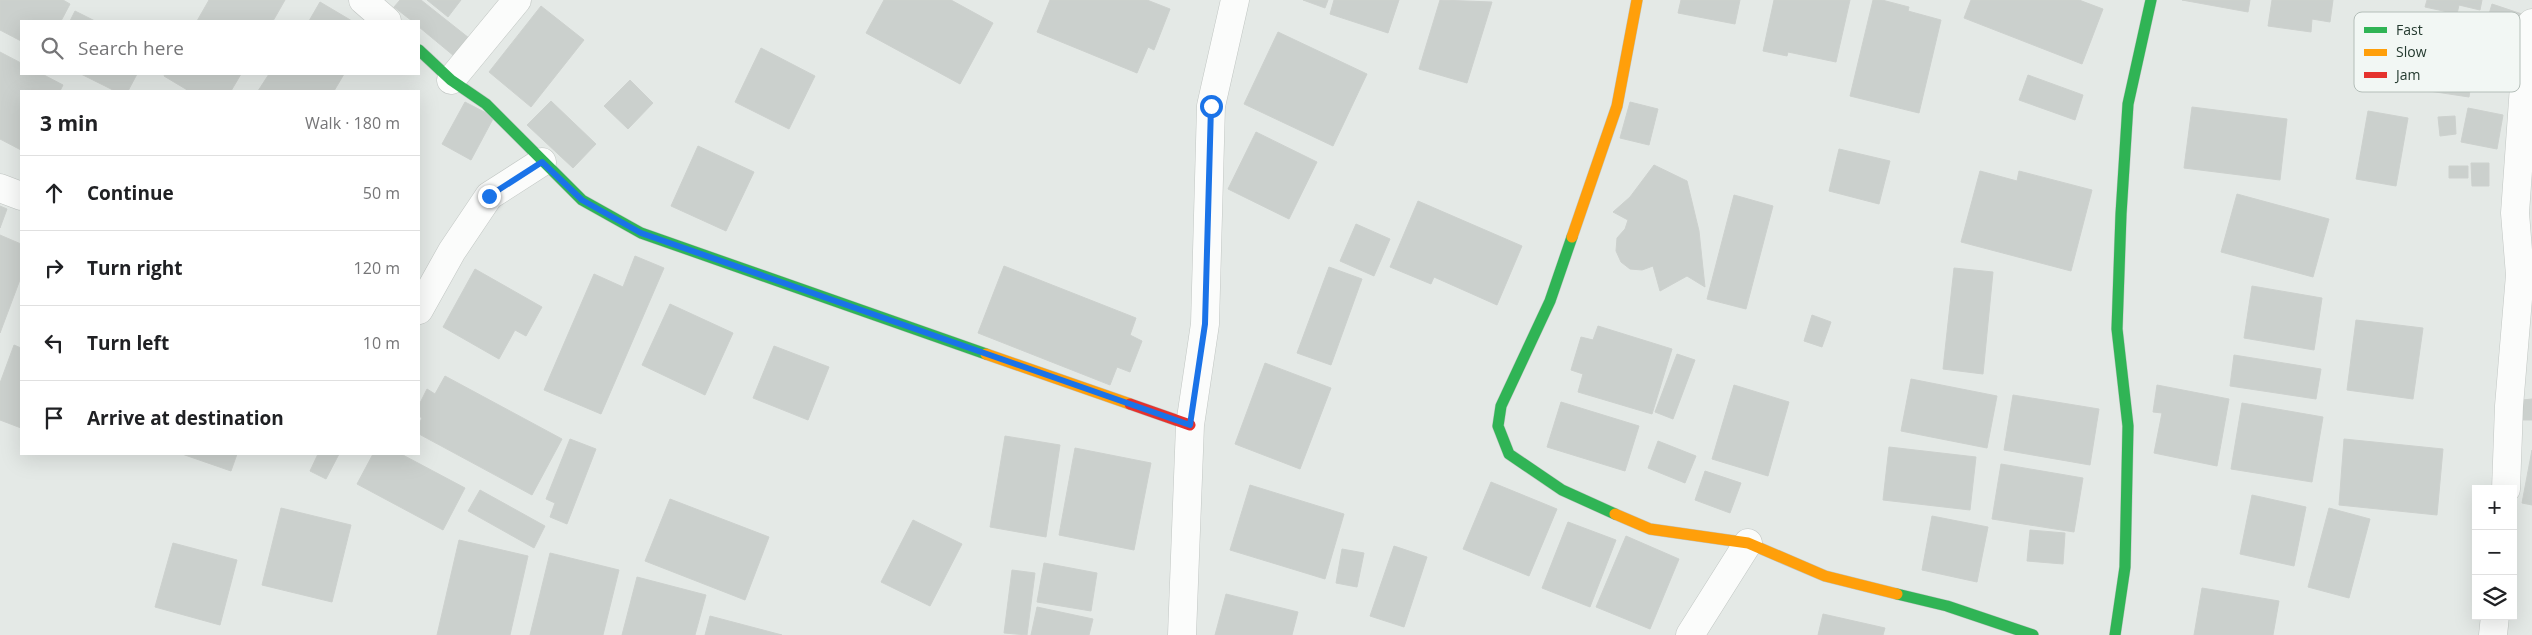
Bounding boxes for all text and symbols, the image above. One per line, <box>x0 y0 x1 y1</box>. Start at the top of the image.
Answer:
legend <box>2354 12 2520 92</box>
search box <box>20 20 420 75</box>
text: Fast <box>2396 20 2423 39</box>
icon: search <box>38 34 66 62</box>
text: Search here <box>78 35 184 61</box>
text: Slow <box>2396 42 2427 61</box>
text: Jam <box>2394 65 2421 84</box>
route start <box>1200 95 1223 118</box>
text: 3 min <box>40 109 98 137</box>
text: Walk · 180 m <box>305 112 400 134</box>
icon: ahead <box>40 179 68 207</box>
text: Continue <box>87 180 174 206</box>
text: 50 m <box>363 182 400 204</box>
route end <box>478 185 501 208</box>
icon: right <box>40 254 68 282</box>
text: Turn right <box>87 255 182 281</box>
text: 120 m <box>354 257 400 279</box>
icon: left <box>40 329 68 357</box>
text: Turn left <box>87 330 169 356</box>
text: 10 m <box>363 332 400 354</box>
icon: arrive <box>40 404 68 432</box>
text: Arrive at destination <box>87 405 284 431</box>
map controls <box>2472 485 2517 620</box>
button: + <box>2472 485 2517 530</box>
button: − <box>2472 530 2517 575</box>
button: layers <box>2472 575 2517 620</box>

